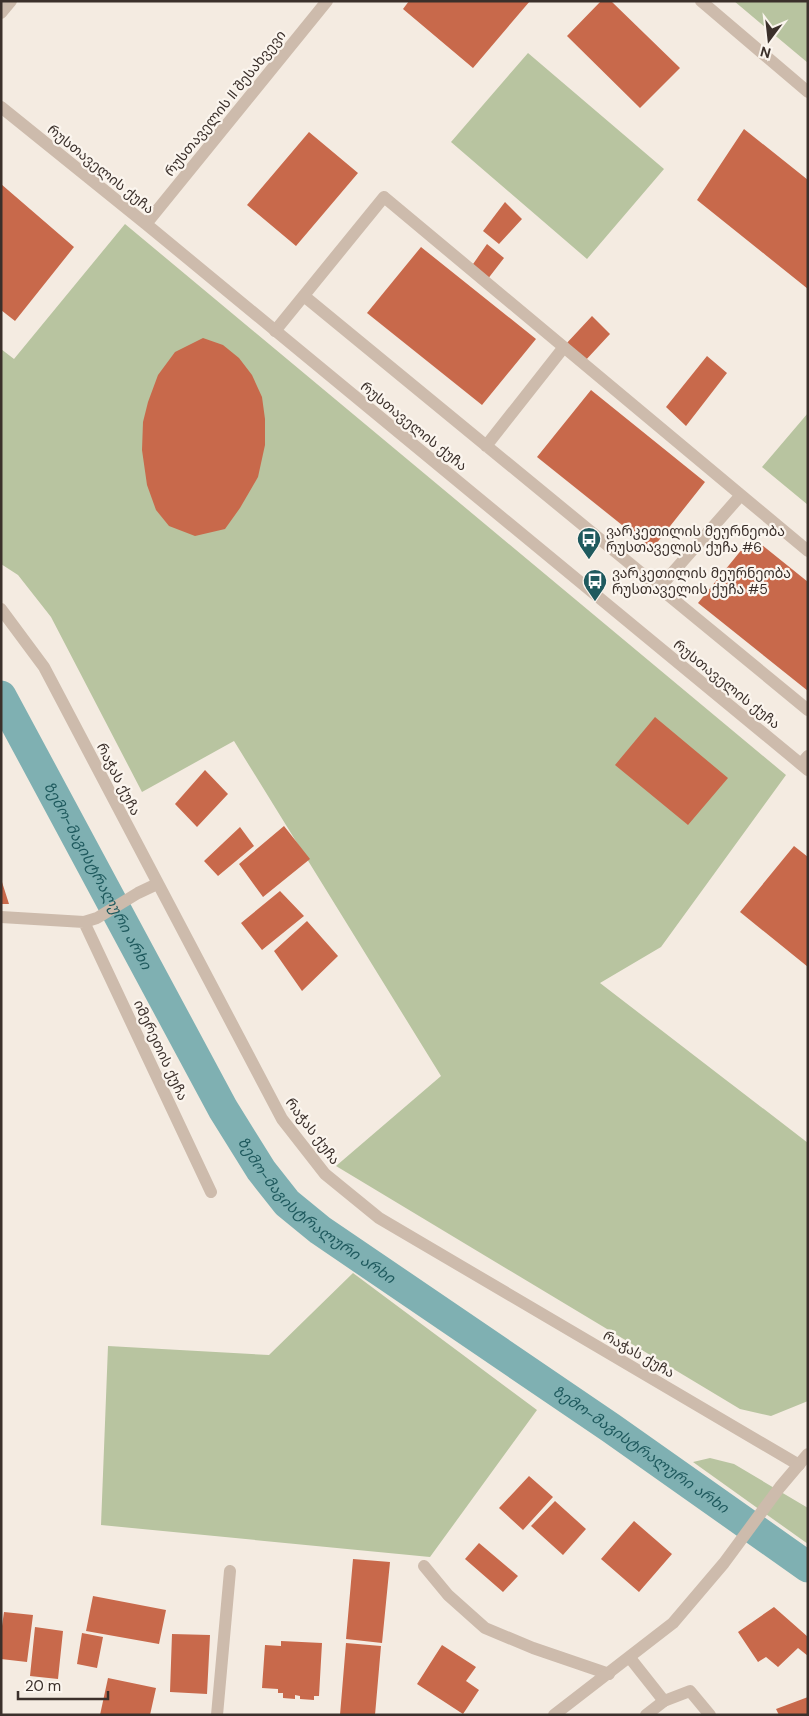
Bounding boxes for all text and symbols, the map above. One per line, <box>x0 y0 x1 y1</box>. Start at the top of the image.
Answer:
north arrow <box>744 15 794 65</box>
street label: რუსთაველის II შესახვევი <box>160 26 290 180</box>
text: N <box>758 43 773 63</box>
street label: რუსთაველის ქუჩა <box>44 120 158 218</box>
street label: რუსთაველის ქუჩა <box>357 377 471 475</box>
place label: ვარკეთილის მეურნეობა რუსთაველის ქუჩა #6 <box>606 522 785 556</box>
bus stop icon: ვარკეთილის მეურნეობა რუსთაველის ქუჩა #6 <box>576 526 602 560</box>
place label: ვარკეთილის მეურნეობა რუსთაველის ქუჩა #5 <box>612 564 791 598</box>
bus stop icon: ვარკეთილის მეურნეობა რუსთაველის ქუჩა #5 <box>582 568 608 602</box>
street label: რუსთაველის ქუჩა <box>670 635 784 733</box>
street label: რაჭას ქუჩა <box>93 740 145 818</box>
water label: ზემო-მაგისტრალური არხი <box>39 778 157 974</box>
street label: იმერეთის ქუჩა <box>130 997 192 1103</box>
street label: რაჭას ქუჩა <box>282 1094 344 1168</box>
water label: ზემო-მაგისტრალური არხი <box>233 1133 400 1289</box>
street label: რაჭას ქუჩა <box>600 1326 678 1382</box>
water label: ზემო-მაგისტრალური არხი <box>549 1381 734 1519</box>
scale bar <box>18 1668 108 1700</box>
text: 20 m <box>25 1676 61 1696</box>

